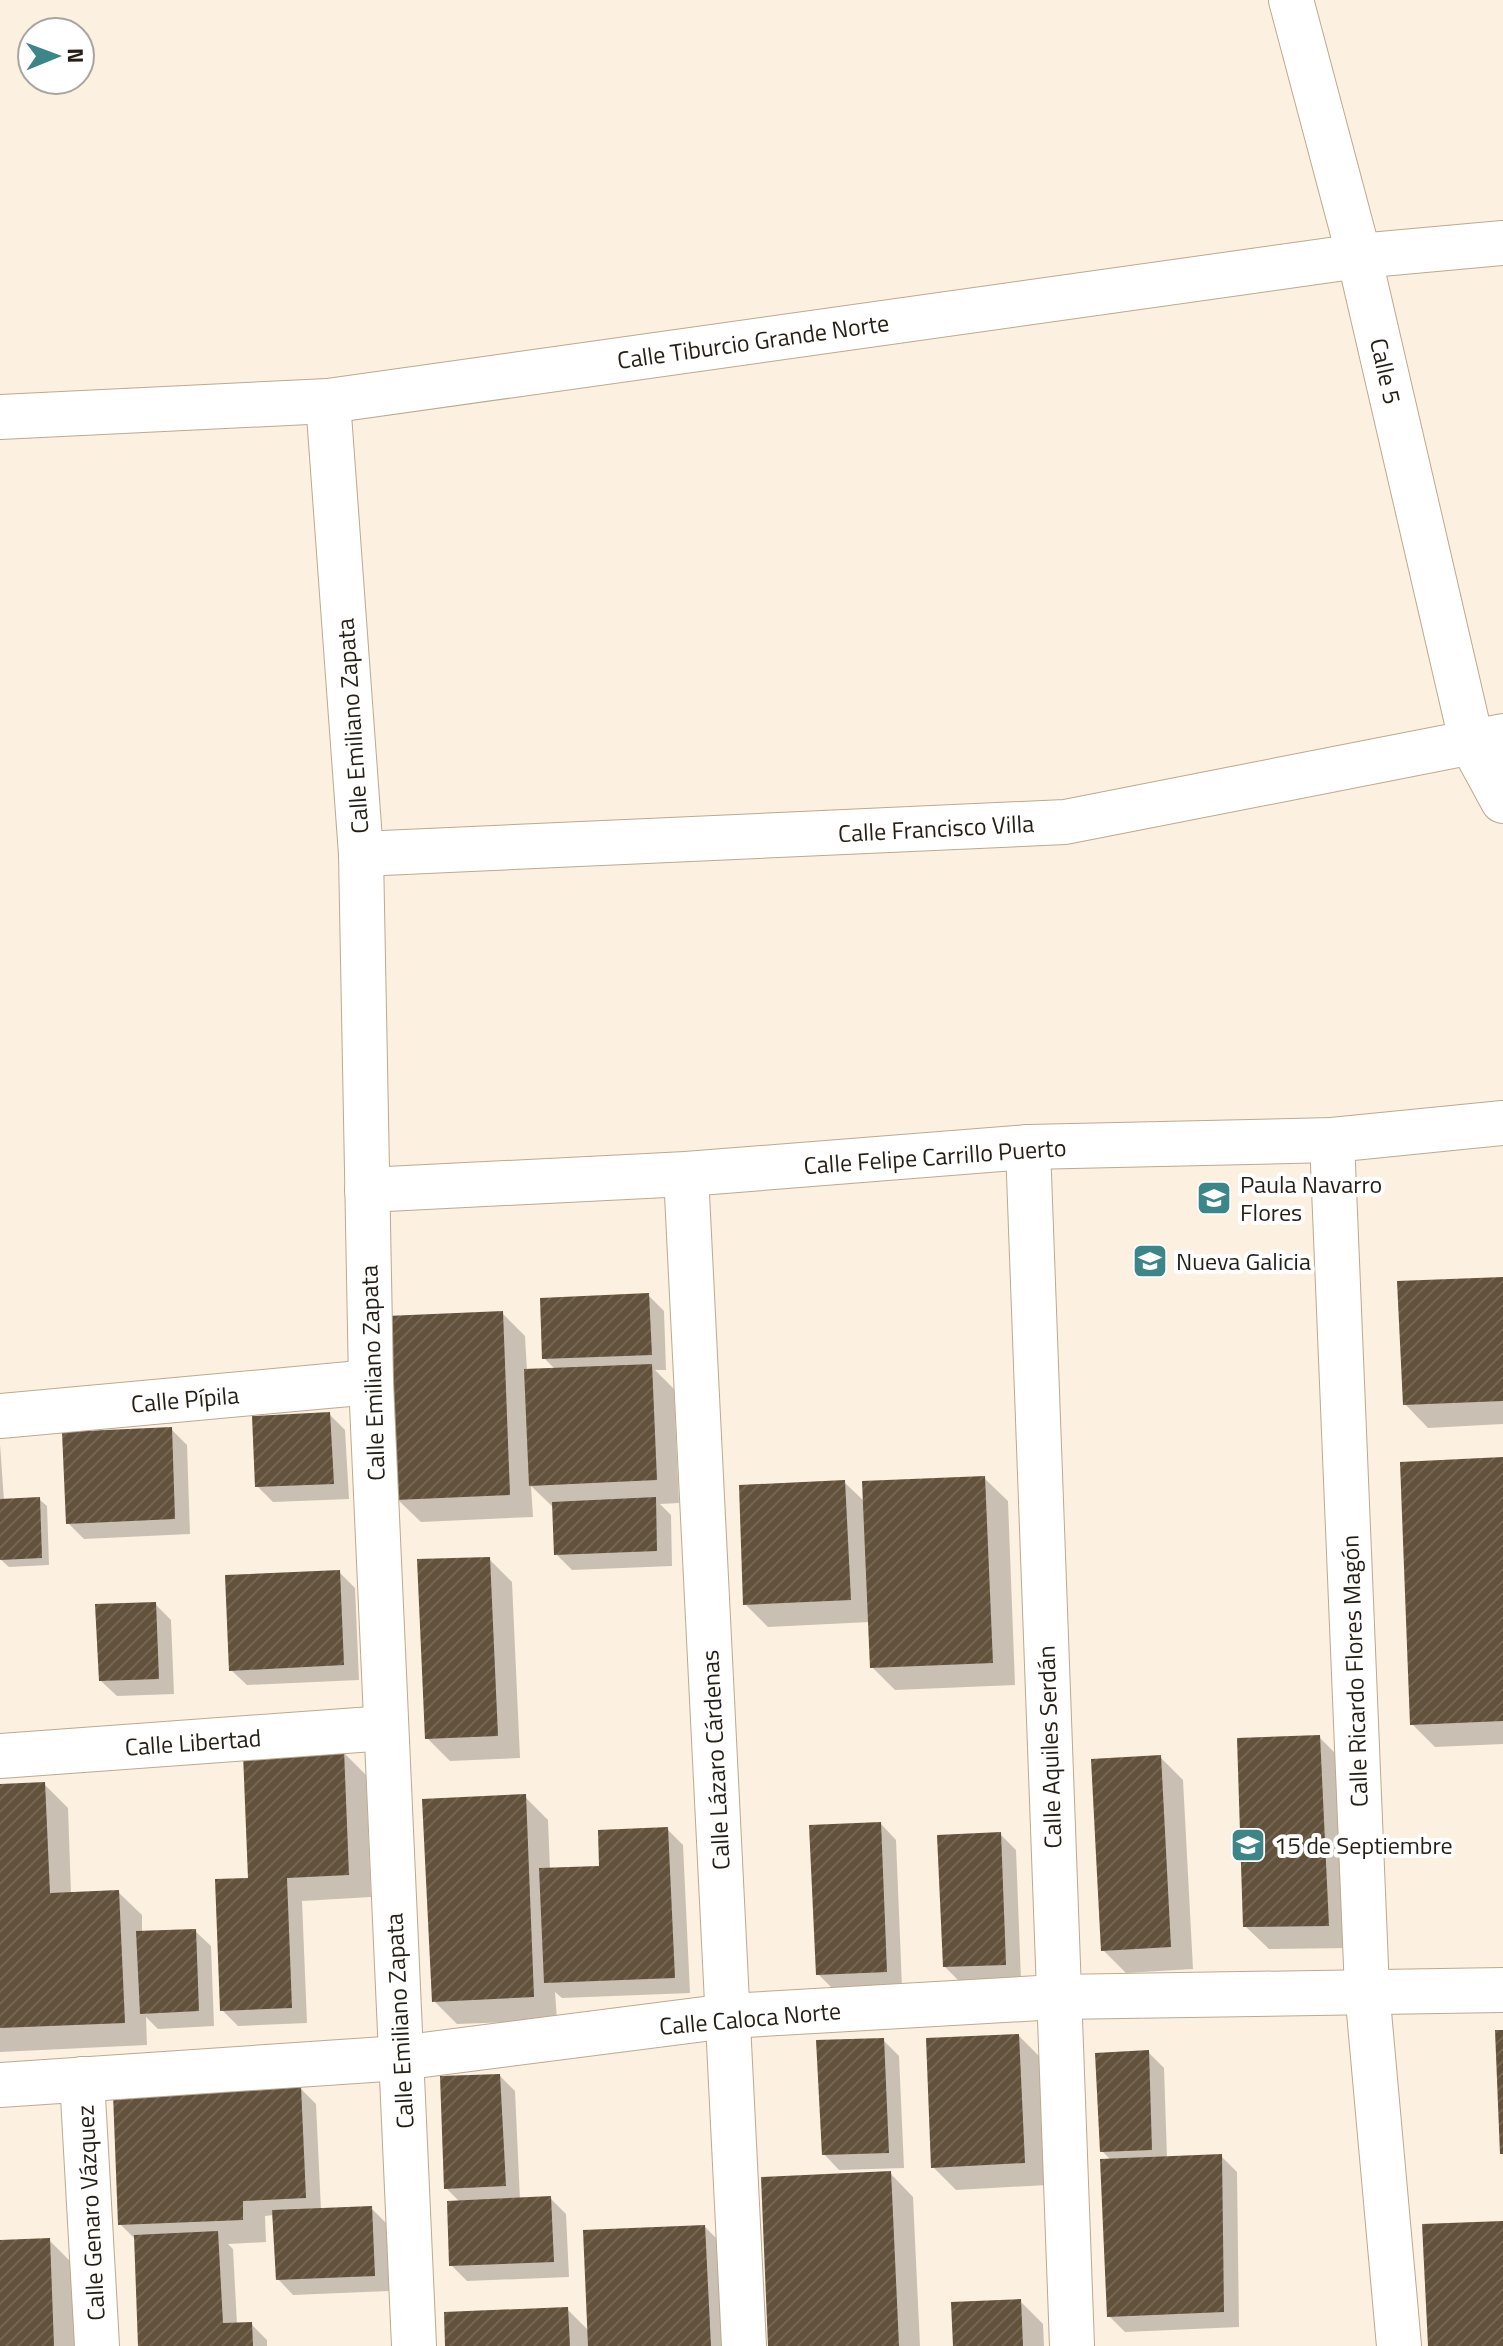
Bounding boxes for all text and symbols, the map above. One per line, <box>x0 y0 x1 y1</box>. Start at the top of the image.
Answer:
north arrow <box>16 16 96 96</box>
text: N <box>59 48 93 64</box>
street label: Calle Tiburcio Grande Norte <box>615 304 891 378</box>
street label: Calle 5 <box>1361 334 1411 408</box>
street label: Calle Emiliano Zapata <box>327 617 377 835</box>
street label: Calle Francisco Villa <box>837 805 1035 851</box>
street label: Calle Felipe Carrillo Puerto <box>802 1129 1068 1183</box>
place label: Paula Navarro Flores <box>1240 1166 1382 1230</box>
school or university icon: Paula Navarro Flores <box>1195 1179 1233 1217</box>
school or university icon: Nueva Galicia <box>1131 1242 1169 1280</box>
place label: Nueva Galicia <box>1176 1243 1311 1279</box>
street label: Calle Emiliano Zapata <box>350 1265 394 1481</box>
street label: Calle Pípila <box>129 1376 241 1422</box>
street label: Calle Ricardo Flores Magón <box>1331 1534 1377 1808</box>
street label: Calle Aquiles Serdán <box>1027 1645 1071 1849</box>
street label: Calle Lázaro Cárdenas <box>691 1649 739 1871</box>
street label: Calle Libertad <box>124 1719 262 1765</box>
school or university icon: 15 de Septiembre <box>1229 1826 1267 1864</box>
place label: 15 de Septiembre <box>1274 1827 1453 1863</box>
street label: Calle Emiliano Zapata <box>375 1912 423 2130</box>
street label: Calle Caloca Norte <box>658 1992 842 2044</box>
street label: Calle Genaro Vázquez <box>66 2104 114 2322</box>

